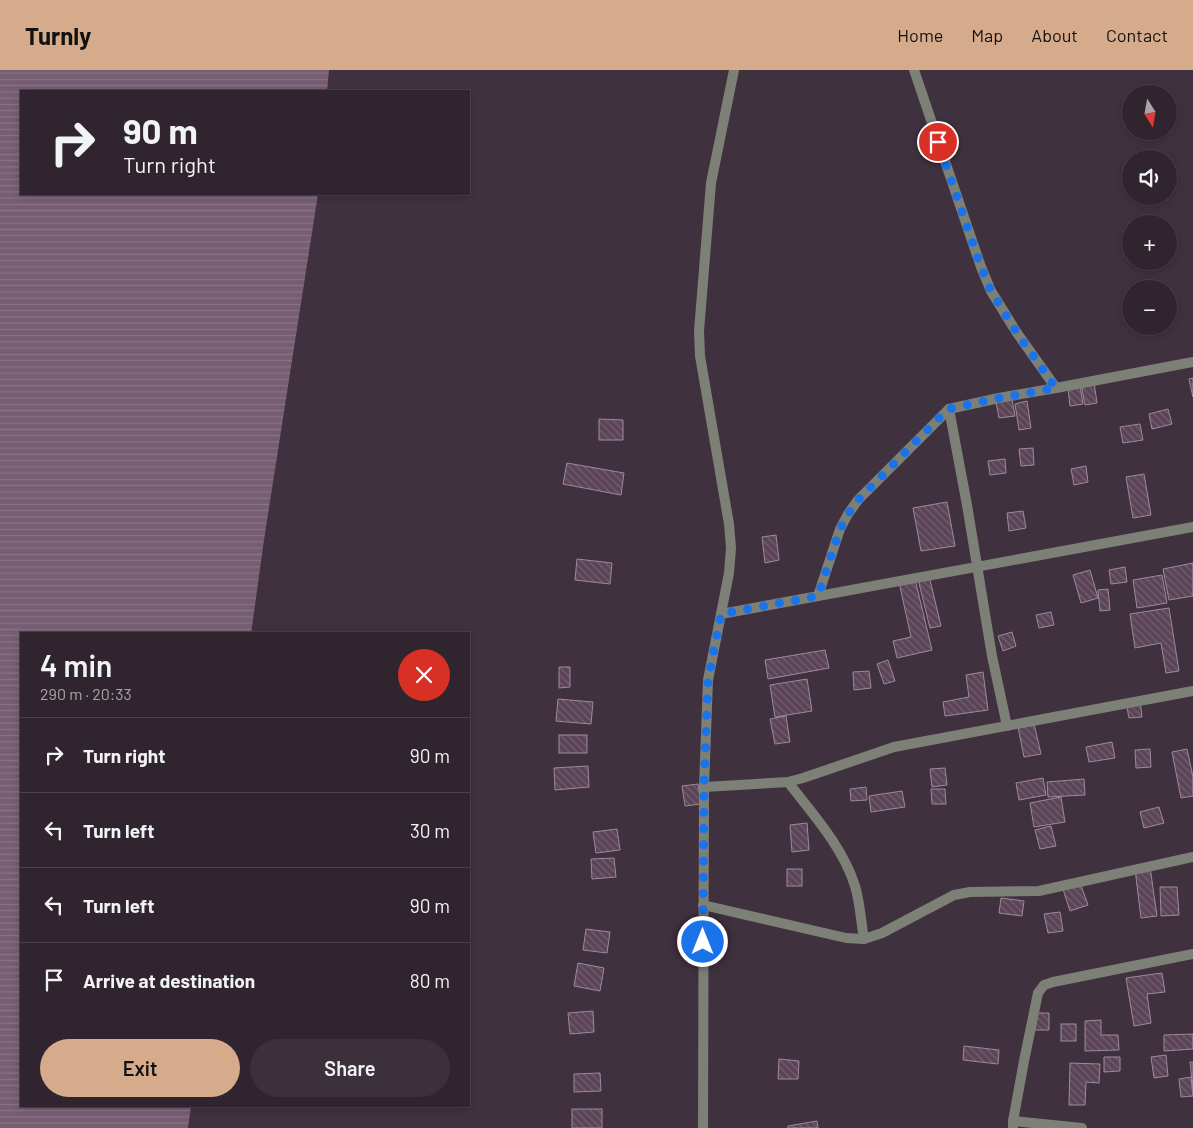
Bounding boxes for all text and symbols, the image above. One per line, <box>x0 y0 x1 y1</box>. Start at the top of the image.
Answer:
text: Turnly <box>25 21 91 50</box>
text: Home <box>897 24 943 46</box>
text: Map <box>971 24 1003 46</box>
text: About <box>1031 24 1078 46</box>
text: Contact <box>1106 24 1168 46</box>
north arrow <box>1122 85 1178 140</box>
map controls <box>1122 85 1177 335</box>
text: 90 m <box>123 109 198 151</box>
icon: right <box>40 110 105 175</box>
pin <box>917 121 959 163</box>
icon: arrive <box>924 128 952 156</box>
button: sound <box>1122 150 1177 205</box>
text: Turn right <box>123 151 216 177</box>
button: + <box>1122 215 1177 270</box>
button: − <box>1122 280 1177 335</box>
text: 4 min <box>40 647 112 683</box>
button: close <box>398 649 450 701</box>
text: 290 m · 20:33 <box>40 684 132 703</box>
icon: right <box>40 741 68 769</box>
text: Turn right <box>83 744 165 767</box>
text: 90 m <box>410 744 450 767</box>
icon: left <box>40 816 68 844</box>
text: Turn left <box>83 819 154 842</box>
text: 30 m <box>410 819 450 842</box>
icon: left <box>40 891 68 919</box>
text: Turn left <box>83 894 154 917</box>
text: 90 m <box>410 894 450 917</box>
position arrow <box>676 915 728 967</box>
icon: arrive <box>40 966 68 994</box>
text: Arrive at destination <box>83 969 255 992</box>
text: 80 m <box>410 969 450 992</box>
button: Exit <box>40 1039 240 1097</box>
button: Share <box>250 1039 450 1097</box>

